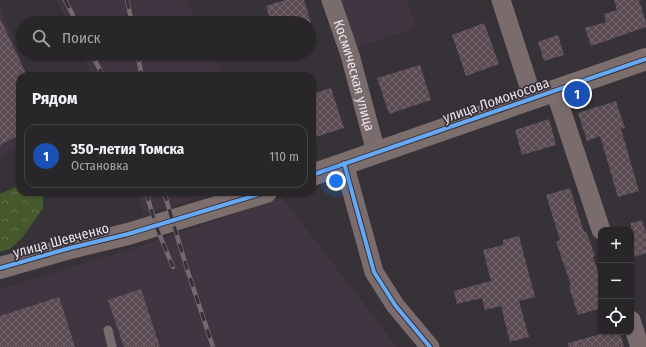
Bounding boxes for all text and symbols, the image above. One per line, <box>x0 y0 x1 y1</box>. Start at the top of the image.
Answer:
search box <box>16 16 316 60</box>
street label: Космическая улица <box>329 18 378 133</box>
icon: search <box>30 27 52 49</box>
text: Поиск <box>62 29 100 47</box>
street label: улица Ломоносова <box>441 74 552 127</box>
pin: 1 <box>564 79 590 109</box>
text: Рядом <box>32 88 77 109</box>
text: 350-летия Томска <box>71 140 184 158</box>
text: 1 <box>43 149 49 164</box>
text: 110 m <box>269 149 299 164</box>
text: Остановка <box>71 158 129 173</box>
your location <box>326 171 346 191</box>
street label: улица Шевченко <box>11 219 111 261</box>
map controls <box>598 227 634 335</box>
button: + <box>598 227 634 263</box>
button: − <box>598 263 634 299</box>
button: locate <box>598 299 634 335</box>

